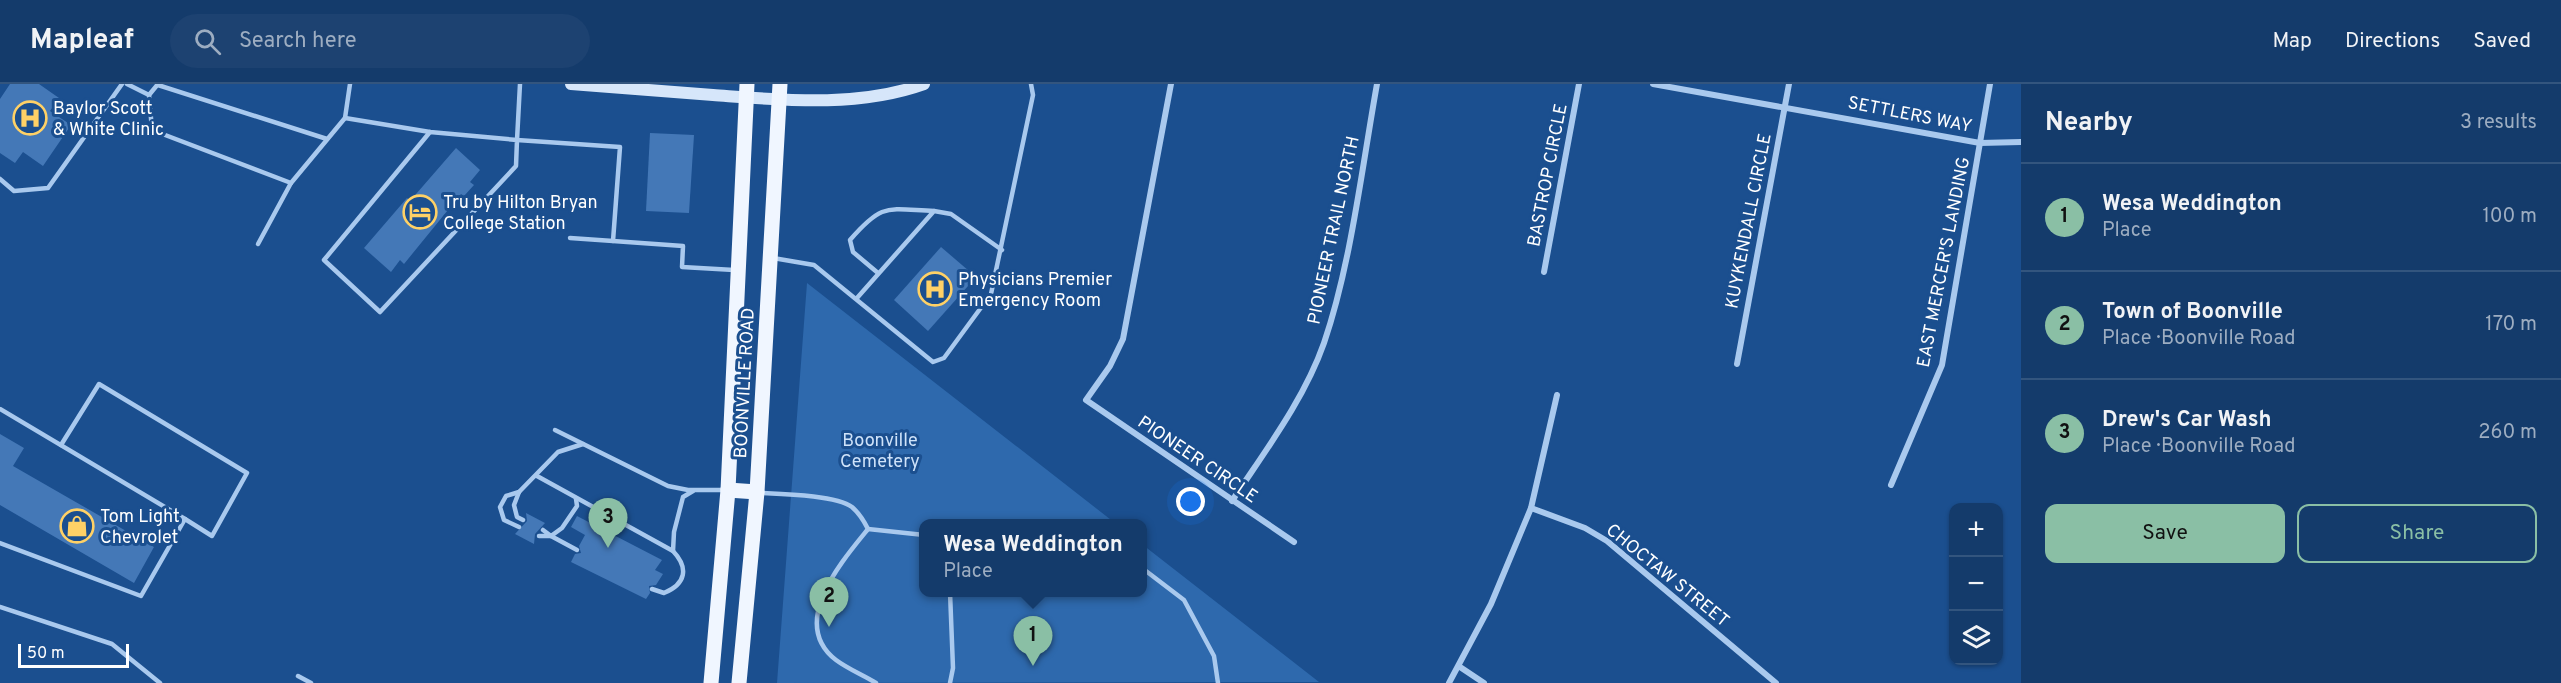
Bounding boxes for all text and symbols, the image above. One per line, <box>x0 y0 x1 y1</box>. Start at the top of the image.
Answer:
search box <box>170 14 590 68</box>
text: Mapleaf <box>30 23 134 59</box>
icon: search <box>191 25 224 58</box>
text: Search here <box>239 28 357 55</box>
text: Map <box>2272 28 2312 55</box>
text: Directions <box>2345 28 2440 55</box>
text: Saved <box>2473 28 2531 55</box>
street label: SETTLERS WAY <box>1846 92 1974 139</box>
place label: Baylor Scott & White Clinic <box>53 98 164 142</box>
hospital icon: Baylor Scott & White Clinic <box>12 100 48 136</box>
street label: BASTROP CIRCLE <box>1523 102 1574 249</box>
text: Nearby <box>2045 107 2133 140</box>
text: 3 results <box>2460 110 2537 136</box>
street label: KUYKENDALL CIRCLE <box>1721 132 1778 311</box>
street label: PIONEER TRAIL NORTH <box>1303 134 1366 327</box>
street label: EAST MERCER'S LANDING <box>1913 155 1976 370</box>
text: Wesa Weddington <box>2102 191 2282 218</box>
place label: Tru by Hilton Bryan College Station <box>443 192 598 236</box>
hotel icon: Tru by Hilton Bryan College Station <box>402 194 438 230</box>
text: 1 <box>2061 204 2069 230</box>
text: 100 m <box>2482 204 2537 230</box>
text: Place <box>2102 218 2152 244</box>
place label: Physicians Premier Emergency Room <box>958 269 1112 313</box>
hospital icon: Physicians Premier Emergency Room <box>917 271 953 307</box>
text: Town of Boonville <box>2102 299 2283 326</box>
street label: BOONVILLE ROAD <box>730 307 761 459</box>
text: 2 <box>2058 312 2071 338</box>
text: 170 m <box>2485 312 2537 338</box>
text: Place · Boonville Road <box>2102 326 2296 352</box>
text: Drew's Car Wash <box>2102 407 2272 434</box>
street label: PIONEER CIRCLE <box>1133 411 1262 509</box>
text: 3 <box>2059 420 2071 446</box>
text: 260 m <box>2478 420 2537 446</box>
park label: Boonville Cemetery <box>840 430 920 474</box>
text: Place · Boonville Road <box>2102 434 2296 460</box>
your location <box>1176 487 1205 516</box>
pin: 3 <box>588 498 628 548</box>
map controls <box>1949 503 2003 665</box>
button: + <box>1949 503 2003 557</box>
button: Save <box>2045 504 2285 563</box>
button: Share <box>2297 504 2537 563</box>
place label: Tom Light Chevrolet <box>100 506 180 550</box>
shop icon: Tom Light Chevrolet <box>59 508 95 544</box>
popup <box>919 519 1147 597</box>
street label: CHOCTAW STREET <box>1601 519 1733 633</box>
text: Wesa Weddington <box>943 532 1123 559</box>
button: − <box>1949 557 2003 611</box>
text: Place <box>943 559 993 585</box>
pin: 2 <box>810 578 848 627</box>
button: layers <box>1949 611 2003 665</box>
pin: 1 <box>1014 616 1052 666</box>
scale bar <box>18 641 129 668</box>
text: 50 m <box>27 644 65 664</box>

